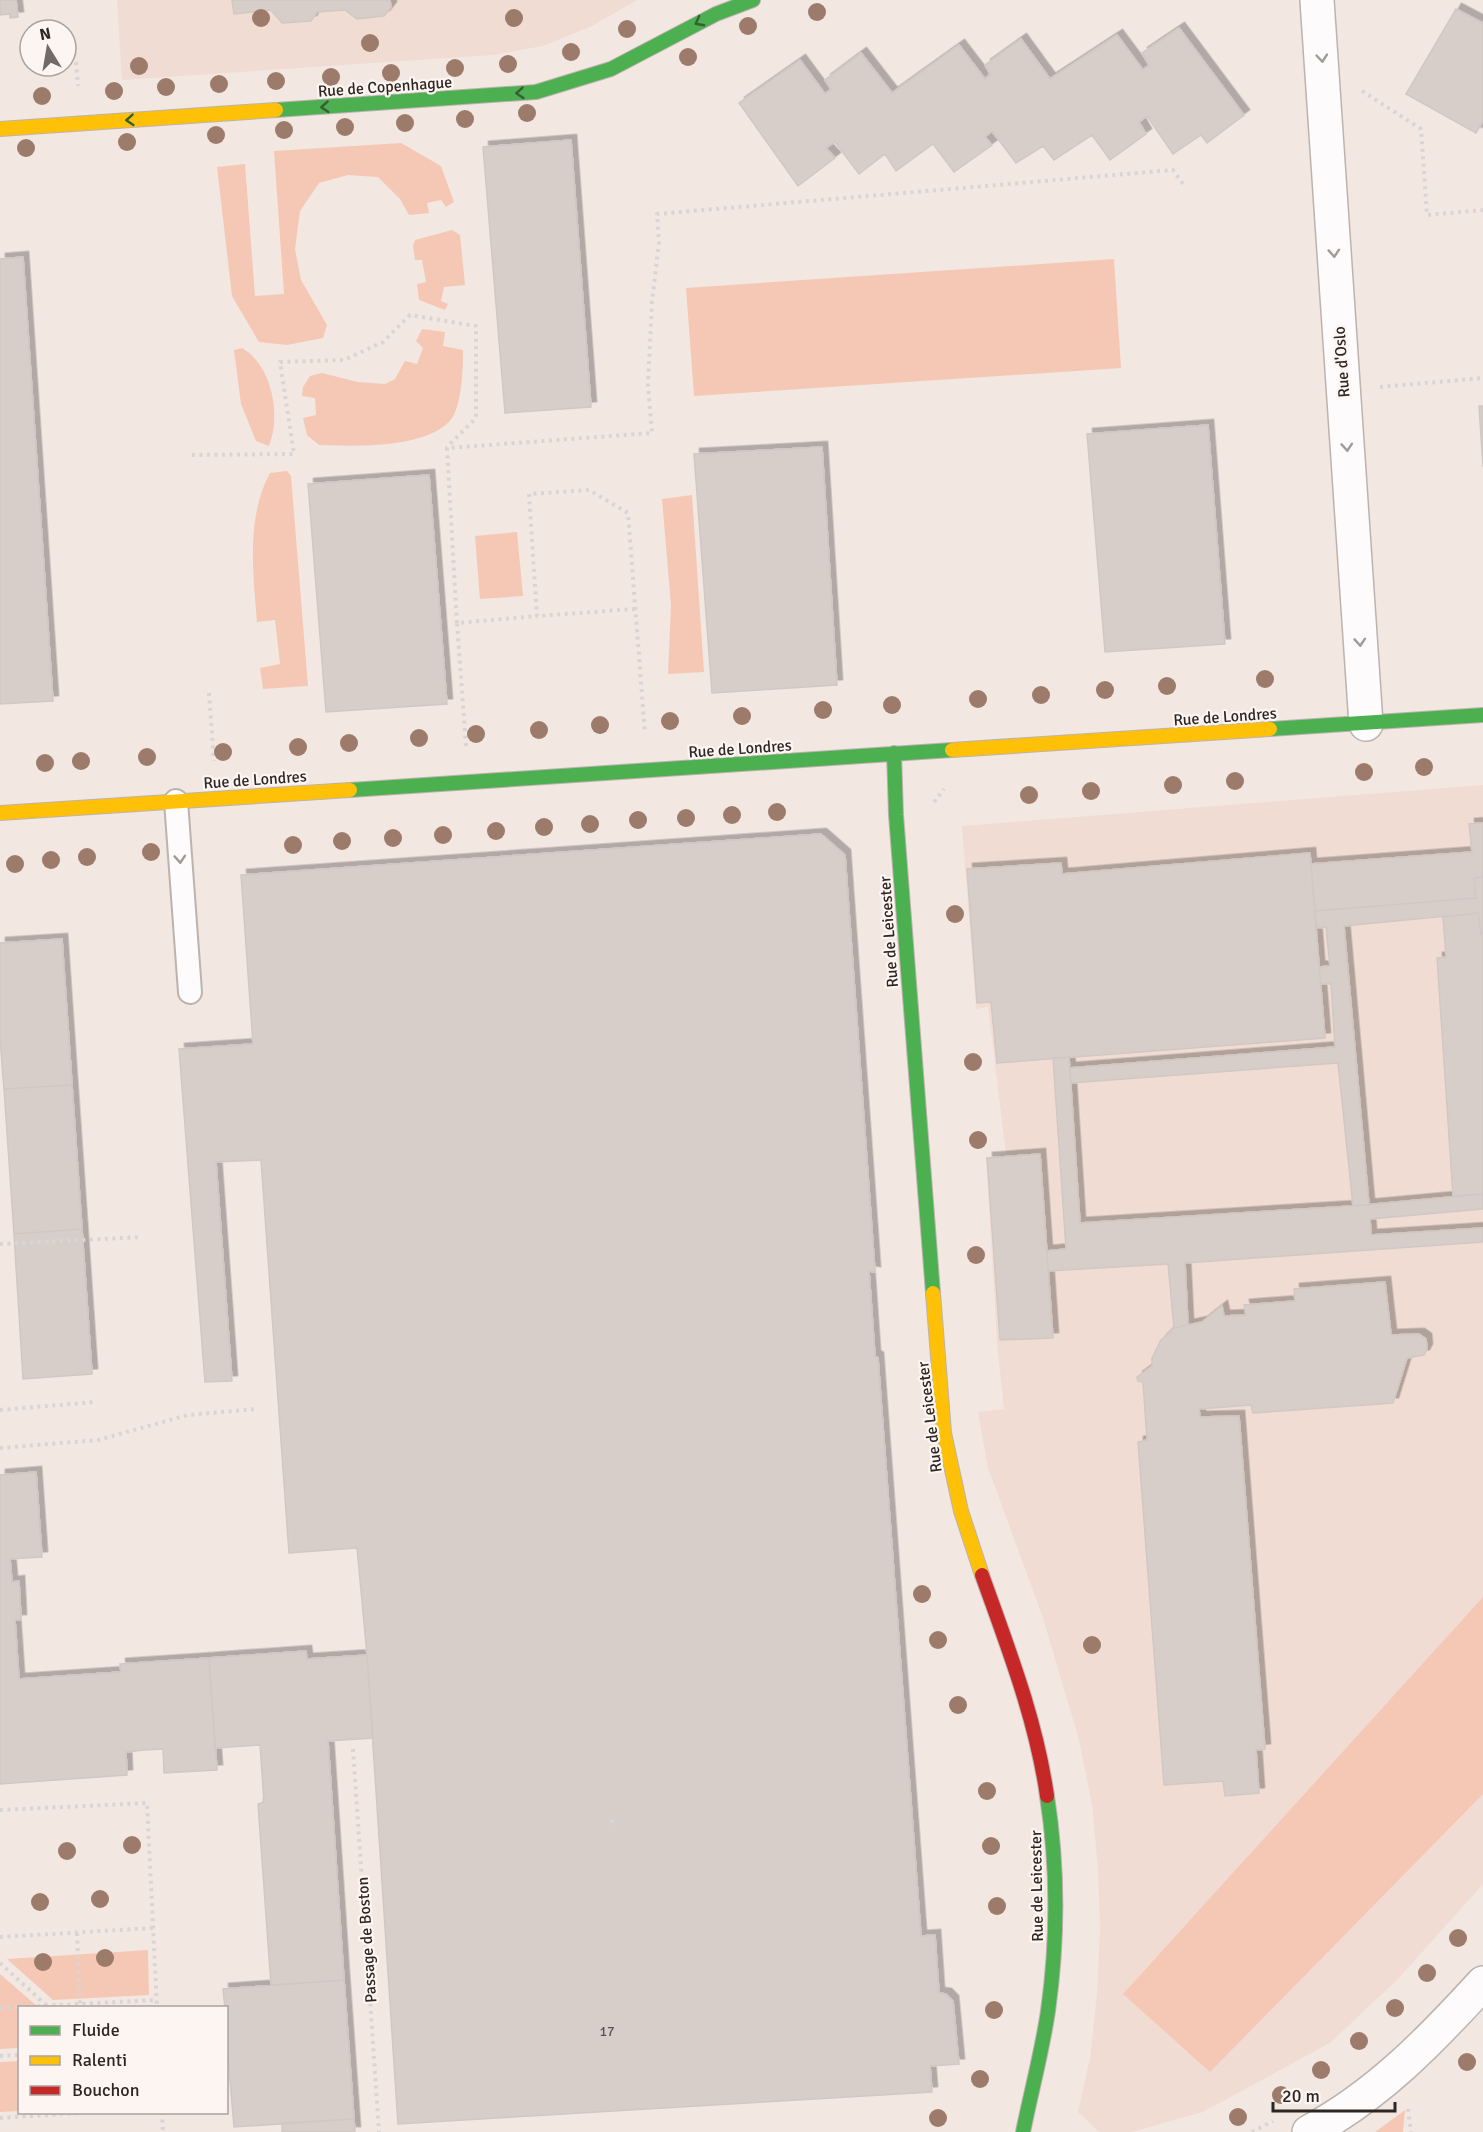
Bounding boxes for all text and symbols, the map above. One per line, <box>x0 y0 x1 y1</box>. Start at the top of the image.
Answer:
one-way arrow <box>695 15 706 26</box>
north arrow <box>18 18 78 78</box>
text: N <box>38 23 53 45</box>
one-way arrow <box>1315 54 1328 63</box>
street label: Rue de Copenhague <box>317 72 453 102</box>
one-way arrow <box>515 86 524 99</box>
one-way arrow <box>320 100 330 113</box>
one-way arrow <box>126 114 135 127</box>
one-way arrow <box>1328 248 1341 257</box>
street label: Rue d'Oslo <box>1330 325 1354 398</box>
one-way arrow <box>1340 443 1353 452</box>
one-way arrow <box>1353 638 1366 647</box>
street label: Rue de Londres <box>1173 703 1277 731</box>
street label: Rue de Londres <box>688 735 792 763</box>
street label: Rue de Londres <box>203 766 307 794</box>
one-way arrow <box>173 855 186 864</box>
street label: Rue de Leicester <box>875 875 903 988</box>
street label: Rue de Leicester <box>913 1360 947 1473</box>
street label: Rue de Leicester <box>1026 1830 1048 1942</box>
street label: Passage de Boston <box>353 1876 381 2004</box>
legend <box>18 2006 228 2114</box>
text: Fluide <box>72 2019 120 2041</box>
house number: 17 <box>599 2023 615 2040</box>
text: Ralenti <box>72 2049 127 2071</box>
scale bar <box>1273 2075 1394 2113</box>
text: Bouchon <box>72 2079 140 2101</box>
text: 20 m <box>1282 2085 1320 2107</box>

